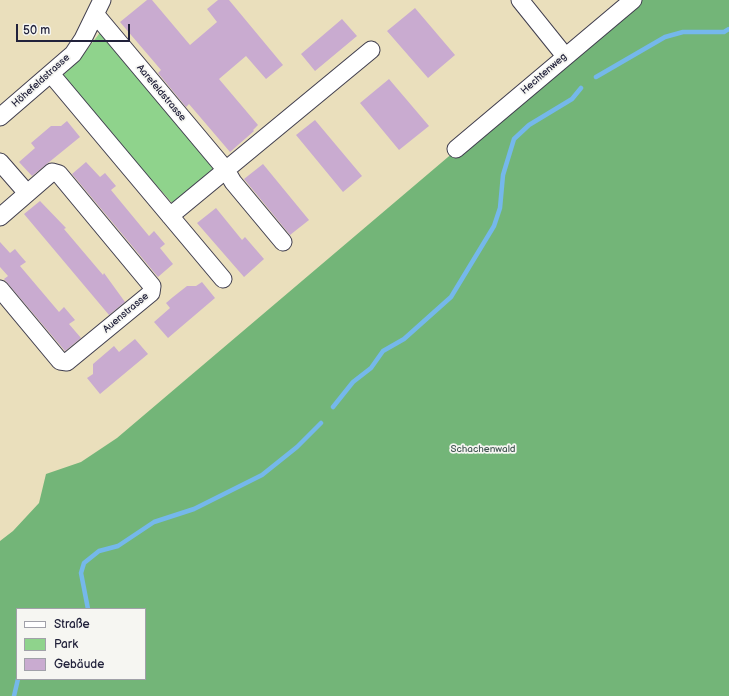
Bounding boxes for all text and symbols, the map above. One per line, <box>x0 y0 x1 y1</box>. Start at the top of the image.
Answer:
scale bar <box>18 16 132 42</box>
text: 50 m <box>23 23 50 38</box>
street label: Hechtenweg <box>519 51 569 97</box>
street label: Höhefeldstrasse <box>10 52 72 110</box>
street label: Aarefeldstrasse <box>134 62 188 124</box>
street label: Auenstrasse <box>101 290 151 336</box>
park label: Schachenwald <box>450 443 516 455</box>
legend <box>16 608 146 680</box>
text: Straße <box>54 617 90 632</box>
text: Park <box>54 637 78 652</box>
text: Gebäude <box>54 657 104 672</box>

